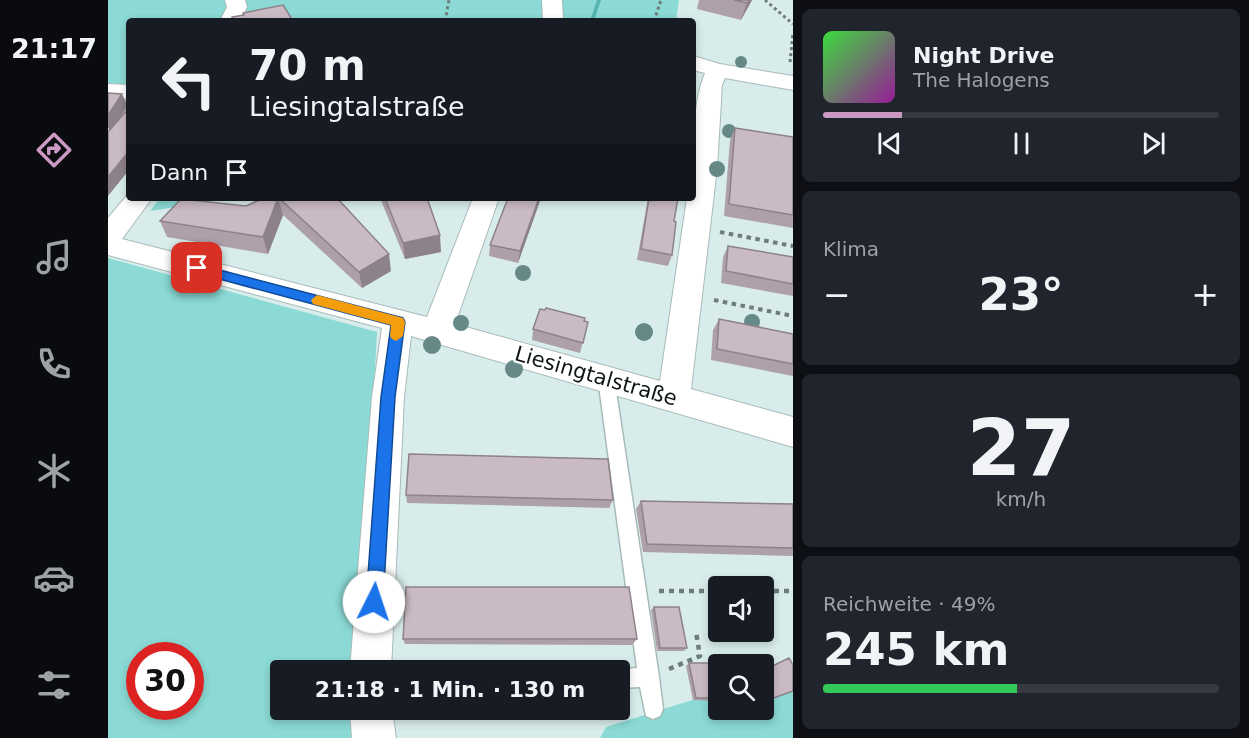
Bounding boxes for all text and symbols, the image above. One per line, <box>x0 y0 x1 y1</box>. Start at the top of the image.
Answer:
text: 21:17 <box>11 33 97 64</box>
text: 70 m <box>249 41 366 90</box>
icon: left <box>150 42 228 120</box>
text: Night Drive <box>913 43 1054 68</box>
text: The Halogens <box>913 68 1050 92</box>
text: Liesingtalstraße <box>249 91 465 122</box>
icon: previous <box>873 127 906 160</box>
icon: pause <box>1005 127 1038 160</box>
icon: next <box>1137 127 1170 160</box>
icon: directions <box>33 129 75 171</box>
icon: arrive <box>220 156 253 189</box>
text: Dann <box>150 160 208 185</box>
icon: music <box>33 236 75 278</box>
text: Klima <box>823 237 879 261</box>
pin <box>171 242 222 293</box>
icon: arrive <box>180 251 213 284</box>
text: 23° <box>978 268 1064 321</box>
text: − <box>823 275 851 314</box>
text: + <box>1191 275 1219 314</box>
street label: Liesingtalstraße <box>512 341 680 411</box>
icon: phone <box>33 343 75 385</box>
text: 27 <box>967 403 1075 493</box>
icon: climate <box>33 450 75 492</box>
text: km/h <box>996 487 1046 511</box>
icon: car <box>33 557 75 599</box>
position arrow <box>342 570 406 634</box>
map controls <box>708 576 774 720</box>
button: sound <box>708 576 774 642</box>
text: Reichweite · 49% <box>823 592 995 616</box>
text: 245 km <box>823 623 1009 676</box>
speed limit sign: 30 <box>126 642 204 720</box>
button: search <box>708 654 774 720</box>
icon: filters <box>33 664 75 706</box>
text: 21:18 · 1 Min. · 130 m <box>315 677 585 702</box>

